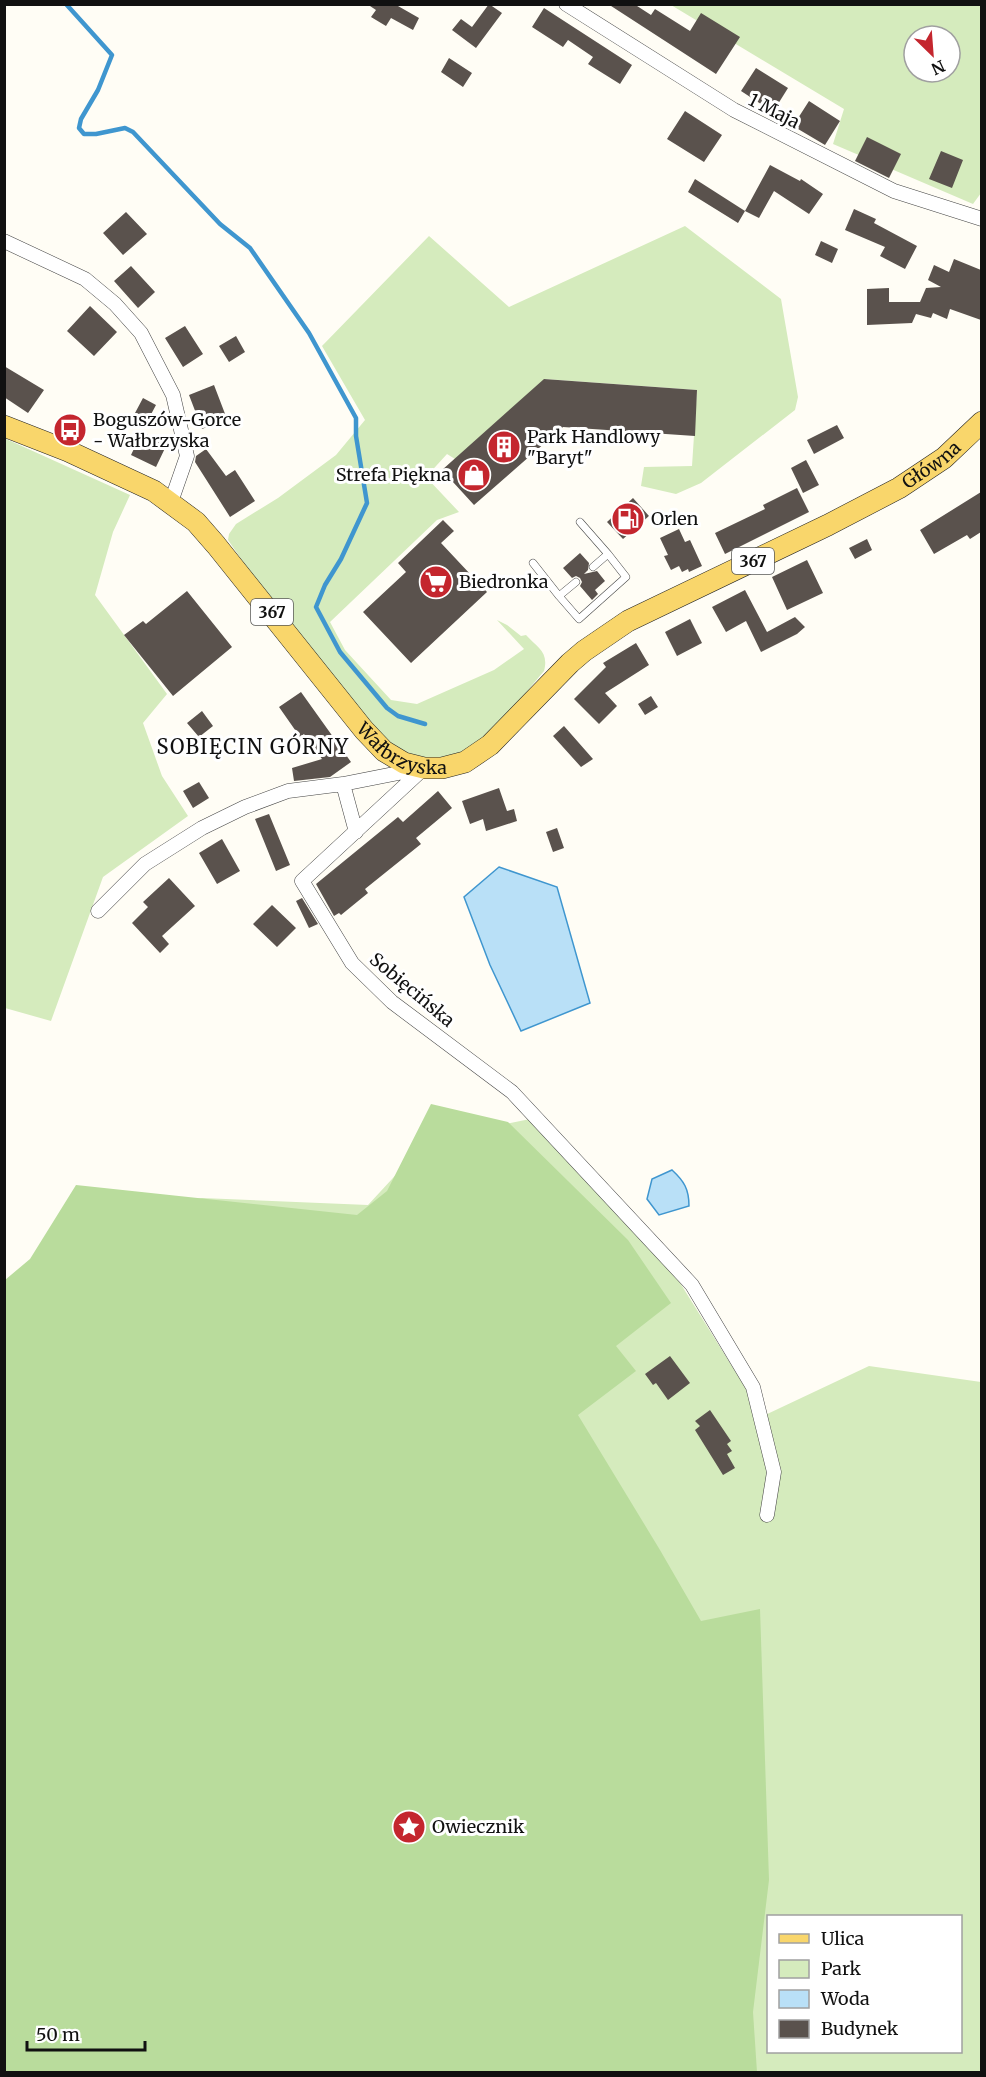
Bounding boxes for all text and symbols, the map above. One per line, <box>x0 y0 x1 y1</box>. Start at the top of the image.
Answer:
north arrow <box>902 24 962 84</box>
text: N <box>928 56 948 79</box>
street label: 1 Maja <box>745 88 804 133</box>
place label: Boguszów-Gorce - Wałbrzyska <box>93 408 241 452</box>
bus stop icon: Boguszów-Gorce - Wałbrzyska <box>52 412 88 448</box>
place label: Park Handlowy "Baryt" <box>527 425 661 469</box>
building icon: Park Handlowy "Baryt" <box>486 429 522 465</box>
street label: Główna <box>898 436 966 494</box>
shop icon: Strefa Piękna <box>456 457 492 493</box>
place label: Strefa Piękna <box>336 463 451 486</box>
fuel station icon: Orlen <box>610 501 646 537</box>
place label: Orlen <box>651 507 699 530</box>
road number: 367 <box>732 548 774 574</box>
supermarket icon: Biedronka <box>418 564 454 600</box>
place label: Biedronka <box>459 570 549 593</box>
road number: 367 <box>251 599 293 625</box>
street label: Wałbrzyska <box>351 717 447 779</box>
district label: SOBIĘCIN GÓRNY <box>156 733 350 759</box>
street label: Sobięcińska <box>365 947 460 1032</box>
place icon: Owiecznik <box>391 1809 427 1845</box>
place label: Owiecznik <box>432 1815 525 1838</box>
legend <box>767 1915 962 2053</box>
text: Ulica <box>821 1927 865 1950</box>
text: Park <box>821 1957 862 1980</box>
text: Woda <box>820 1987 870 2010</box>
scale bar <box>27 2014 146 2052</box>
text: Budynek <box>821 2017 899 2040</box>
text: 50 m <box>36 2023 80 2046</box>

